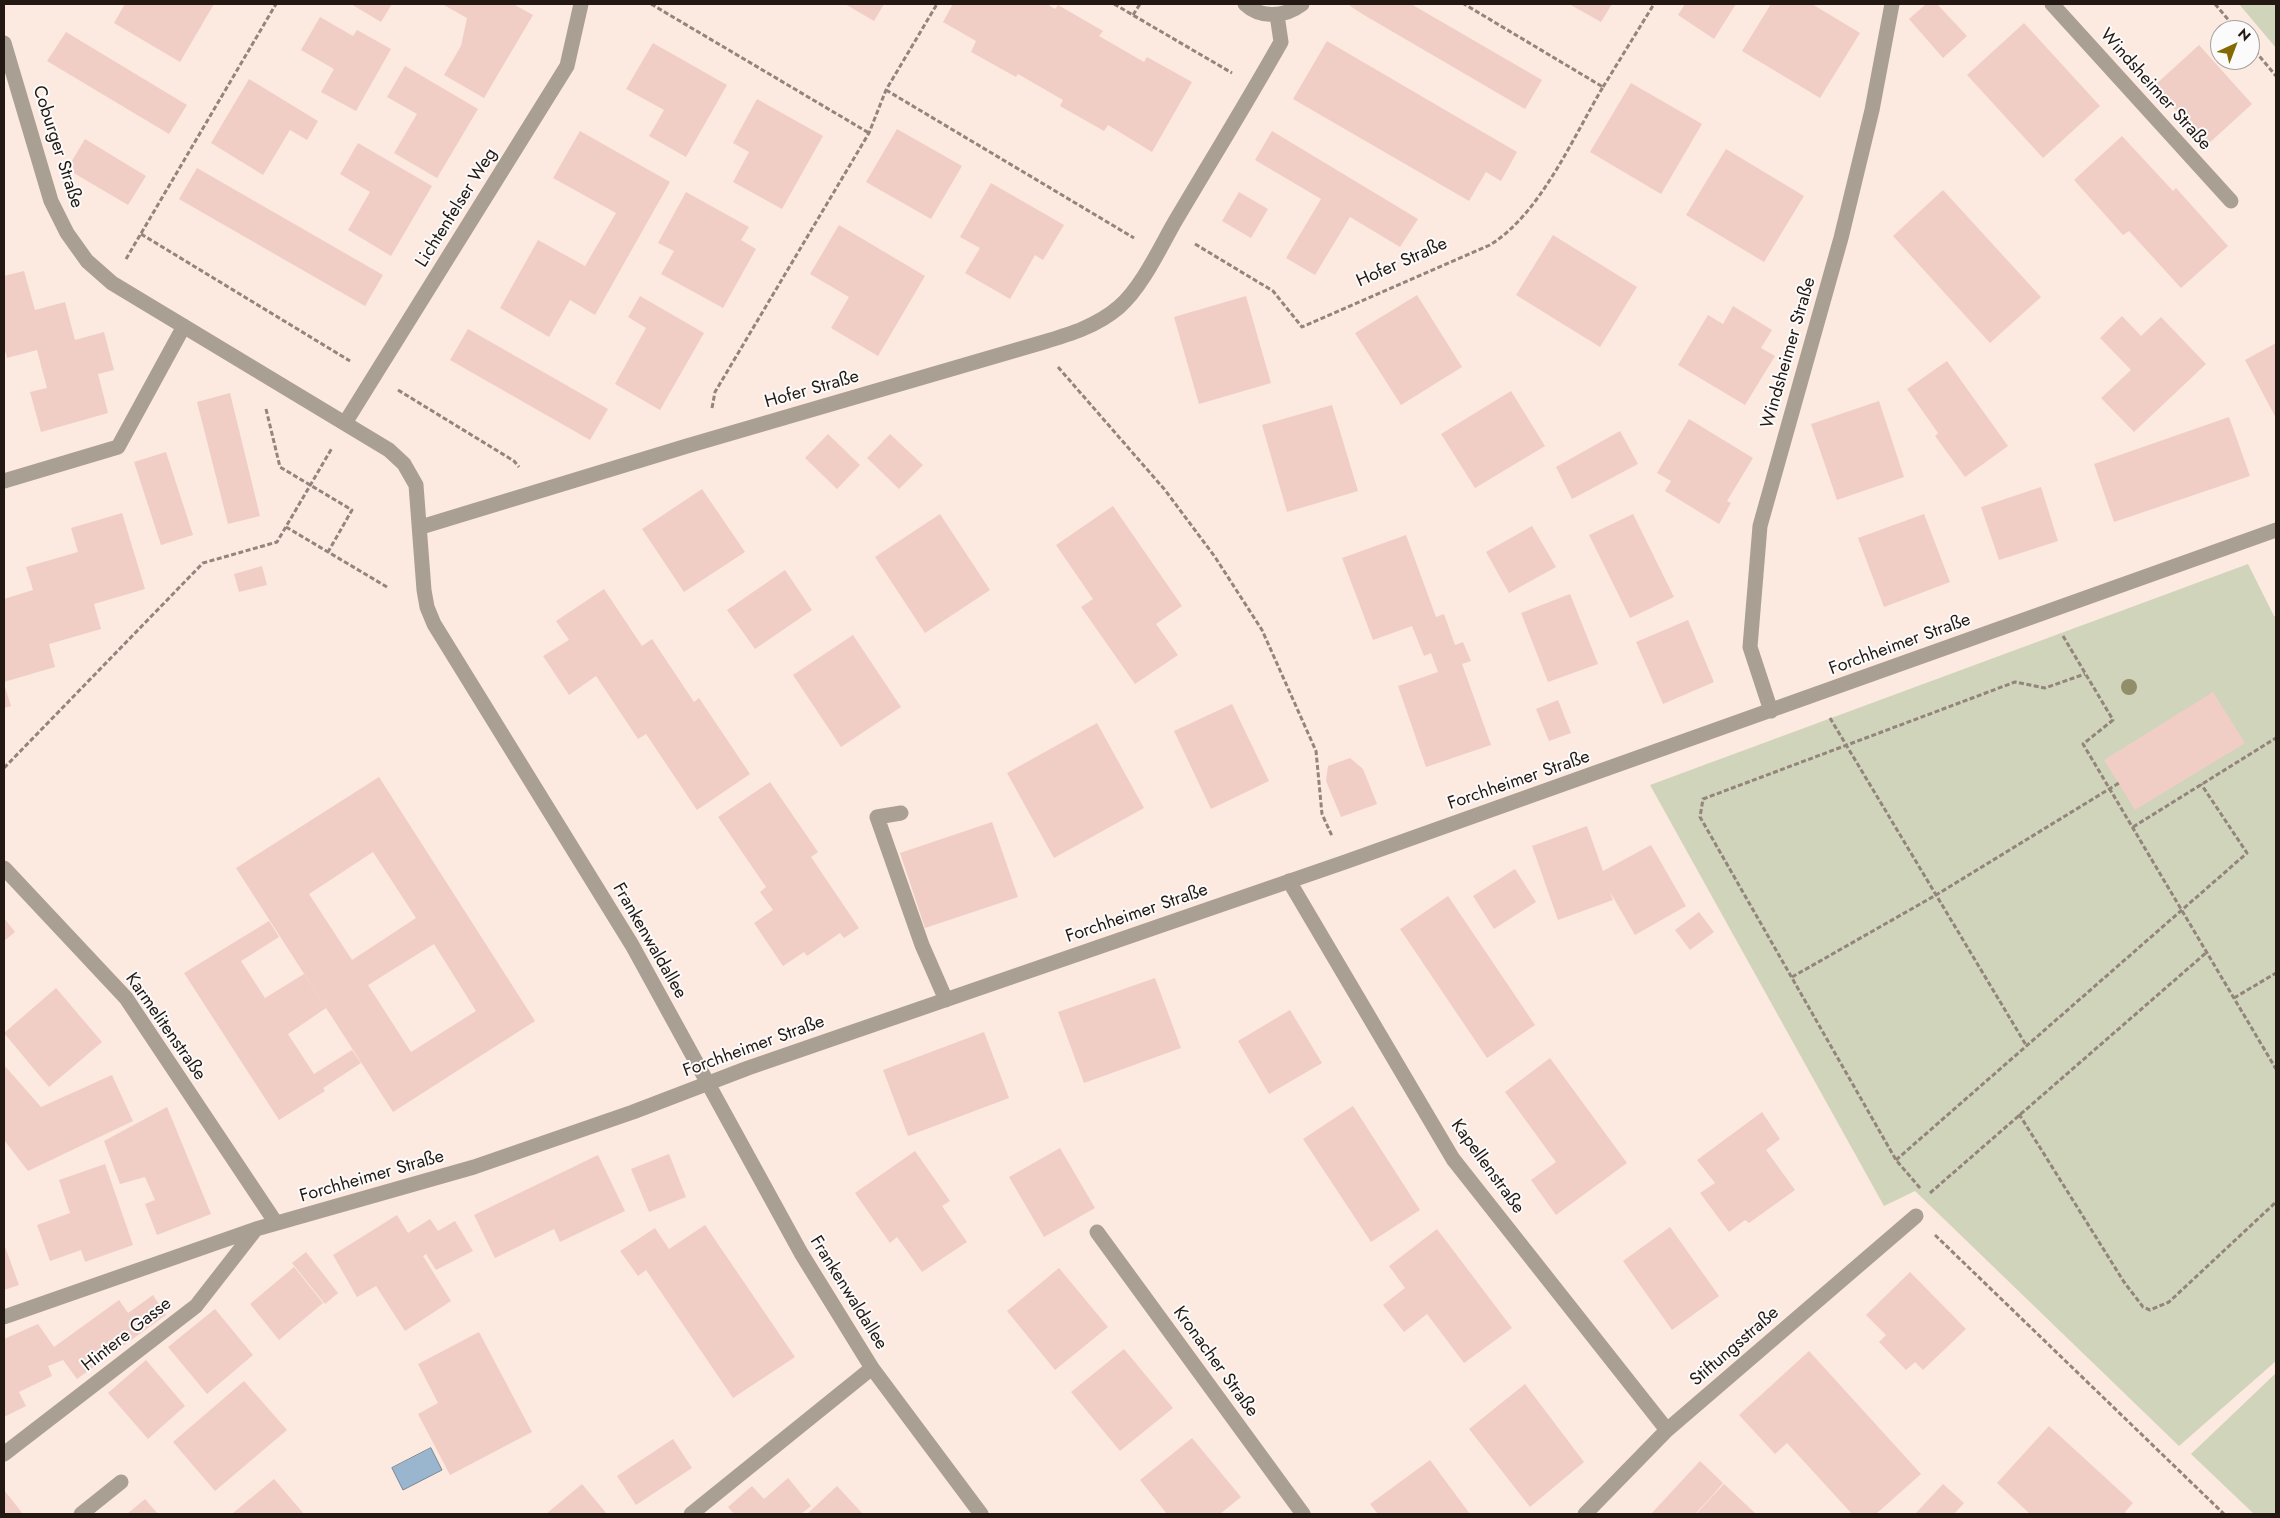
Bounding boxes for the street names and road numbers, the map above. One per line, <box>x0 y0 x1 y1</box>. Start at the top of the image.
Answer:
street label: Windsheimer Straße <box>2095 25 2215 155</box>
street label: Coburger Straße <box>27 83 87 211</box>
street label: Lichtenfelser Weg <box>412 144 502 272</box>
street label: Hofer Straße <box>1353 233 1451 293</box>
street label: Windsheimer Straße <box>1757 275 1821 431</box>
street label: Hofer Straße <box>762 366 862 414</box>
street label: Forchheimer Straße <box>1826 609 1974 681</box>
street label: Forchheimer Straße <box>1445 747 1593 815</box>
street label: Frankenwaldallee <box>607 879 691 1003</box>
street label: Forchheimer Straße <box>1063 880 1211 948</box>
street label: Karmelitenstraße <box>120 969 210 1085</box>
street label: Forchheimer Straße <box>680 1011 828 1083</box>
street label: Kapellenstraße <box>1446 1116 1528 1218</box>
street label: Forchheimer Straße <box>297 1146 447 1208</box>
street label: Frankenwaldallee <box>804 1232 892 1354</box>
street label: Hintere Gasse <box>78 1293 176 1377</box>
street label: Kronacher Straße <box>1168 1303 1262 1421</box>
street label: Stiftungsstraße <box>1686 1303 1784 1391</box>

